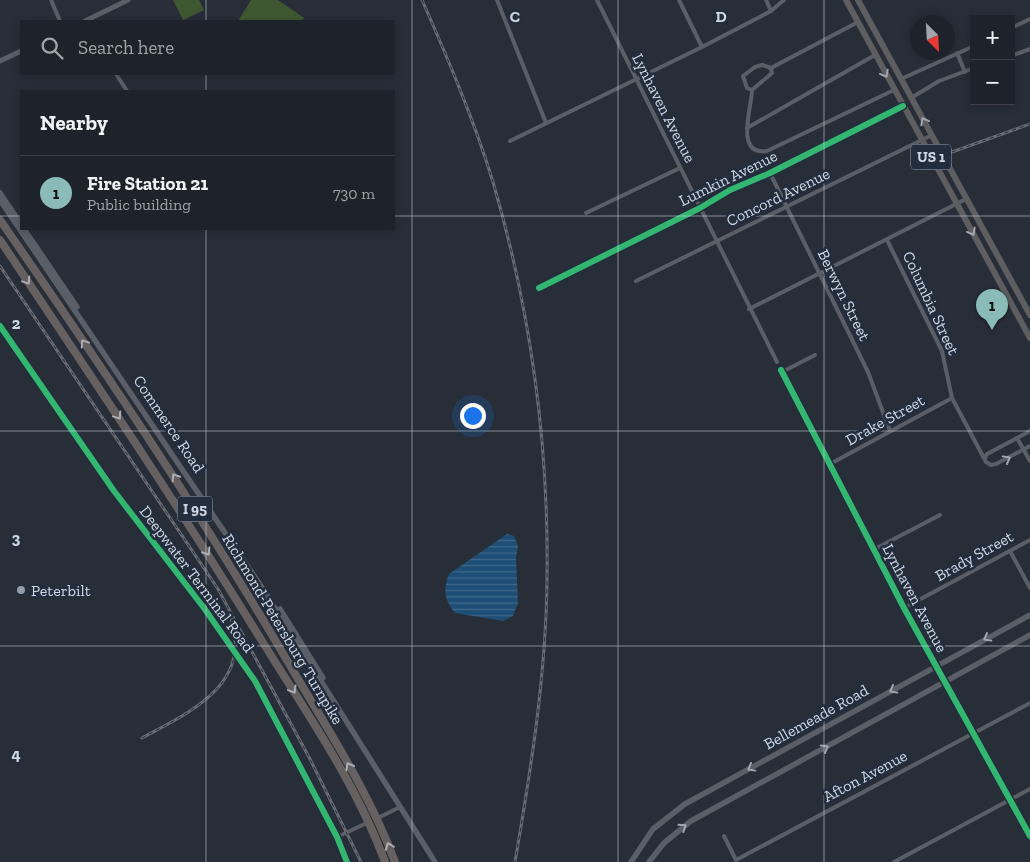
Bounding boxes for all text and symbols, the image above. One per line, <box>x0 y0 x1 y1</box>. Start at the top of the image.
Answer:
text: C <box>510 7 520 26</box>
text: D <box>715 7 727 26</box>
north arrow <box>910 15 955 60</box>
map controls <box>970 15 1015 105</box>
button: + <box>970 15 1015 60</box>
search box <box>20 20 395 75</box>
icon: search <box>38 34 66 62</box>
text: Search here <box>78 36 174 59</box>
street label: Lynhaven Avenue <box>628 50 700 166</box>
button: − <box>970 60 1015 105</box>
one-way arrow <box>879 68 889 77</box>
text: Nearby <box>40 110 108 135</box>
one-way arrow <box>920 117 930 126</box>
road number: US 1 <box>911 144 951 170</box>
street label: Lumkin Avenue <box>676 146 780 210</box>
street label: Concord Avenue <box>723 164 833 230</box>
text: Fire Station 21 <box>87 172 208 195</box>
text: 1 <box>53 184 59 203</box>
text: 730 m <box>333 184 375 203</box>
text: Public building <box>87 195 191 214</box>
one-way arrow <box>966 226 976 235</box>
street label: Berwyn Street <box>814 246 874 344</box>
street label: Columbia Street <box>899 248 963 358</box>
one-way arrow <box>21 275 30 285</box>
pin: 1 <box>976 289 1008 330</box>
text: 2 <box>12 314 21 333</box>
one-way arrow <box>81 339 90 348</box>
street label: Commerce Road <box>129 372 209 476</box>
street label: Drake Street <box>842 391 928 449</box>
your location <box>460 403 486 429</box>
one-way arrow <box>111 411 121 420</box>
one-way arrow <box>1001 455 1010 465</box>
one-way arrow <box>172 474 181 483</box>
road number: I 95 <box>178 496 212 522</box>
street label: Deepwater Terminal Road <box>136 502 259 656</box>
street label: Brady Street <box>932 527 1016 585</box>
text: 3 <box>12 529 21 548</box>
street label: Richmond-Petersburg Turnpike <box>218 530 348 728</box>
street label: Lynhaven Avenue <box>878 540 952 656</box>
one-way arrow <box>201 546 210 555</box>
place label: Peterbilt <box>31 581 91 600</box>
marker: Peterbilt <box>15 584 27 596</box>
one-way arrow <box>984 632 993 642</box>
street label: Bellemeade Road <box>760 680 872 754</box>
one-way arrow <box>286 684 296 693</box>
one-way arrow <box>890 684 899 694</box>
one-way arrow <box>819 744 828 754</box>
text: 4 <box>11 745 21 764</box>
street label: Afton Avenue <box>820 746 910 806</box>
one-way arrow <box>747 762 756 772</box>
one-way arrow <box>345 763 355 772</box>
one-way arrow <box>677 824 687 833</box>
one-way arrow <box>385 843 395 851</box>

